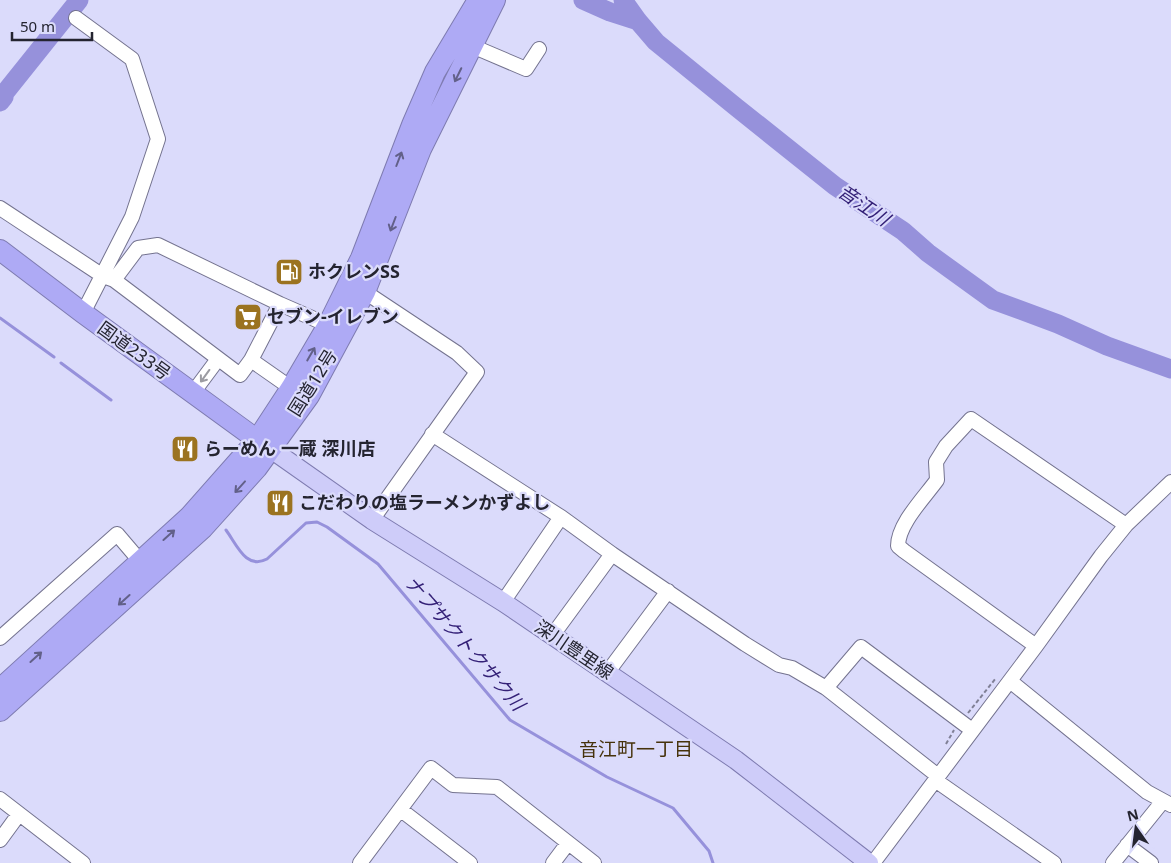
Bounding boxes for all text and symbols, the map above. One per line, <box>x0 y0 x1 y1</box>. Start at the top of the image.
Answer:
scale bar <box>12 10 92 42</box>
text: 50 m <box>20 16 55 36</box>
one-way arrow <box>453 68 463 83</box>
one-way arrow <box>395 151 404 167</box>
water label: 音江川 <box>833 178 897 233</box>
one-way arrow <box>388 216 397 231</box>
fuel station icon: ホクレンSS <box>274 257 304 287</box>
place label: ホクレンSS <box>308 259 400 283</box>
supermarket icon: セブン-イレブン <box>233 302 263 332</box>
place label: セブン-イレブン <box>267 304 399 328</box>
street label: 国道233号 <box>93 316 176 385</box>
street label: 国道12号 <box>282 344 342 420</box>
one-way arrow <box>307 348 317 362</box>
one-way arrow <box>200 369 210 383</box>
restaurant icon: らーめん 一蔵 深川店 <box>170 434 200 464</box>
place label: らーめん 一蔵 深川店 <box>204 436 375 460</box>
one-way arrow <box>234 480 246 493</box>
restaurant icon: こだわりの塩ラーメンかずよし <box>265 488 295 518</box>
place label: こだわりの塩ラーメンかずよし <box>299 490 550 514</box>
one-way arrow <box>163 529 176 541</box>
water label: ナプサクトクサク川 <box>399 570 532 718</box>
one-way arrow <box>117 594 130 606</box>
street label: 深川豊里線 <box>531 614 619 684</box>
one-way arrow <box>30 651 43 662</box>
district label: 音江町一丁目 <box>579 736 693 762</box>
north arrow <box>1111 803 1161 853</box>
text: N <box>1125 804 1141 825</box>

